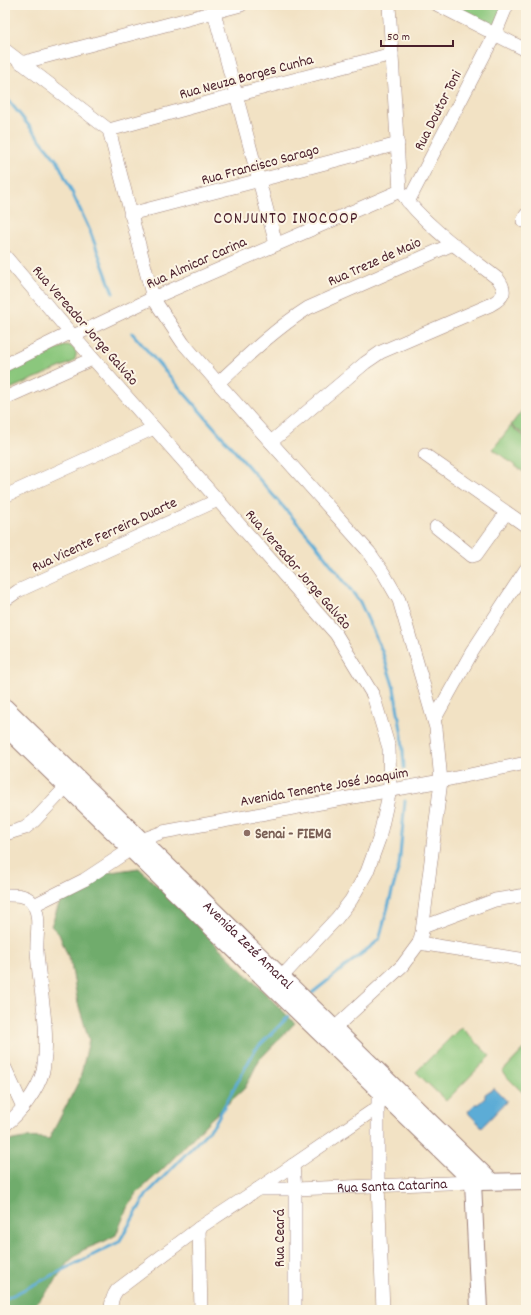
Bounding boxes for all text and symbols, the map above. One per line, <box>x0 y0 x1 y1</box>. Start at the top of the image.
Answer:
scale bar <box>381 22 453 48</box>
text: 50 m <box>387 29 410 46</box>
street label: Rua Neuza Borges Cunha <box>177 49 317 106</box>
street label: Rua Doutor Toni <box>409 67 469 155</box>
street label: Rua Francisco Sarago <box>199 140 322 192</box>
district label: CONJUNTO INOCOOP <box>214 208 358 232</box>
street label: Rua Almicar Carina <box>143 231 251 296</box>
street label: Rua Treze de Maio <box>324 232 425 293</box>
street label: Rua Vereador Jorge Galvão <box>26 261 143 391</box>
street label: Rua Vicente Ferreira Duarte <box>29 492 181 579</box>
street label: Rua Vereador Jorge Galvão <box>239 505 356 635</box>
street label: Avenida Tenente José Joaquim <box>238 762 410 814</box>
place label: Senai - FIEMG <box>255 824 332 846</box>
marker: Senai - FIEMG <box>242 828 252 838</box>
street label: Avenida Zezé Amaral <box>197 896 298 996</box>
street label: Rua Santa Catarina <box>336 1174 448 1200</box>
street label: Rua Ceará <box>270 1208 292 1267</box>

